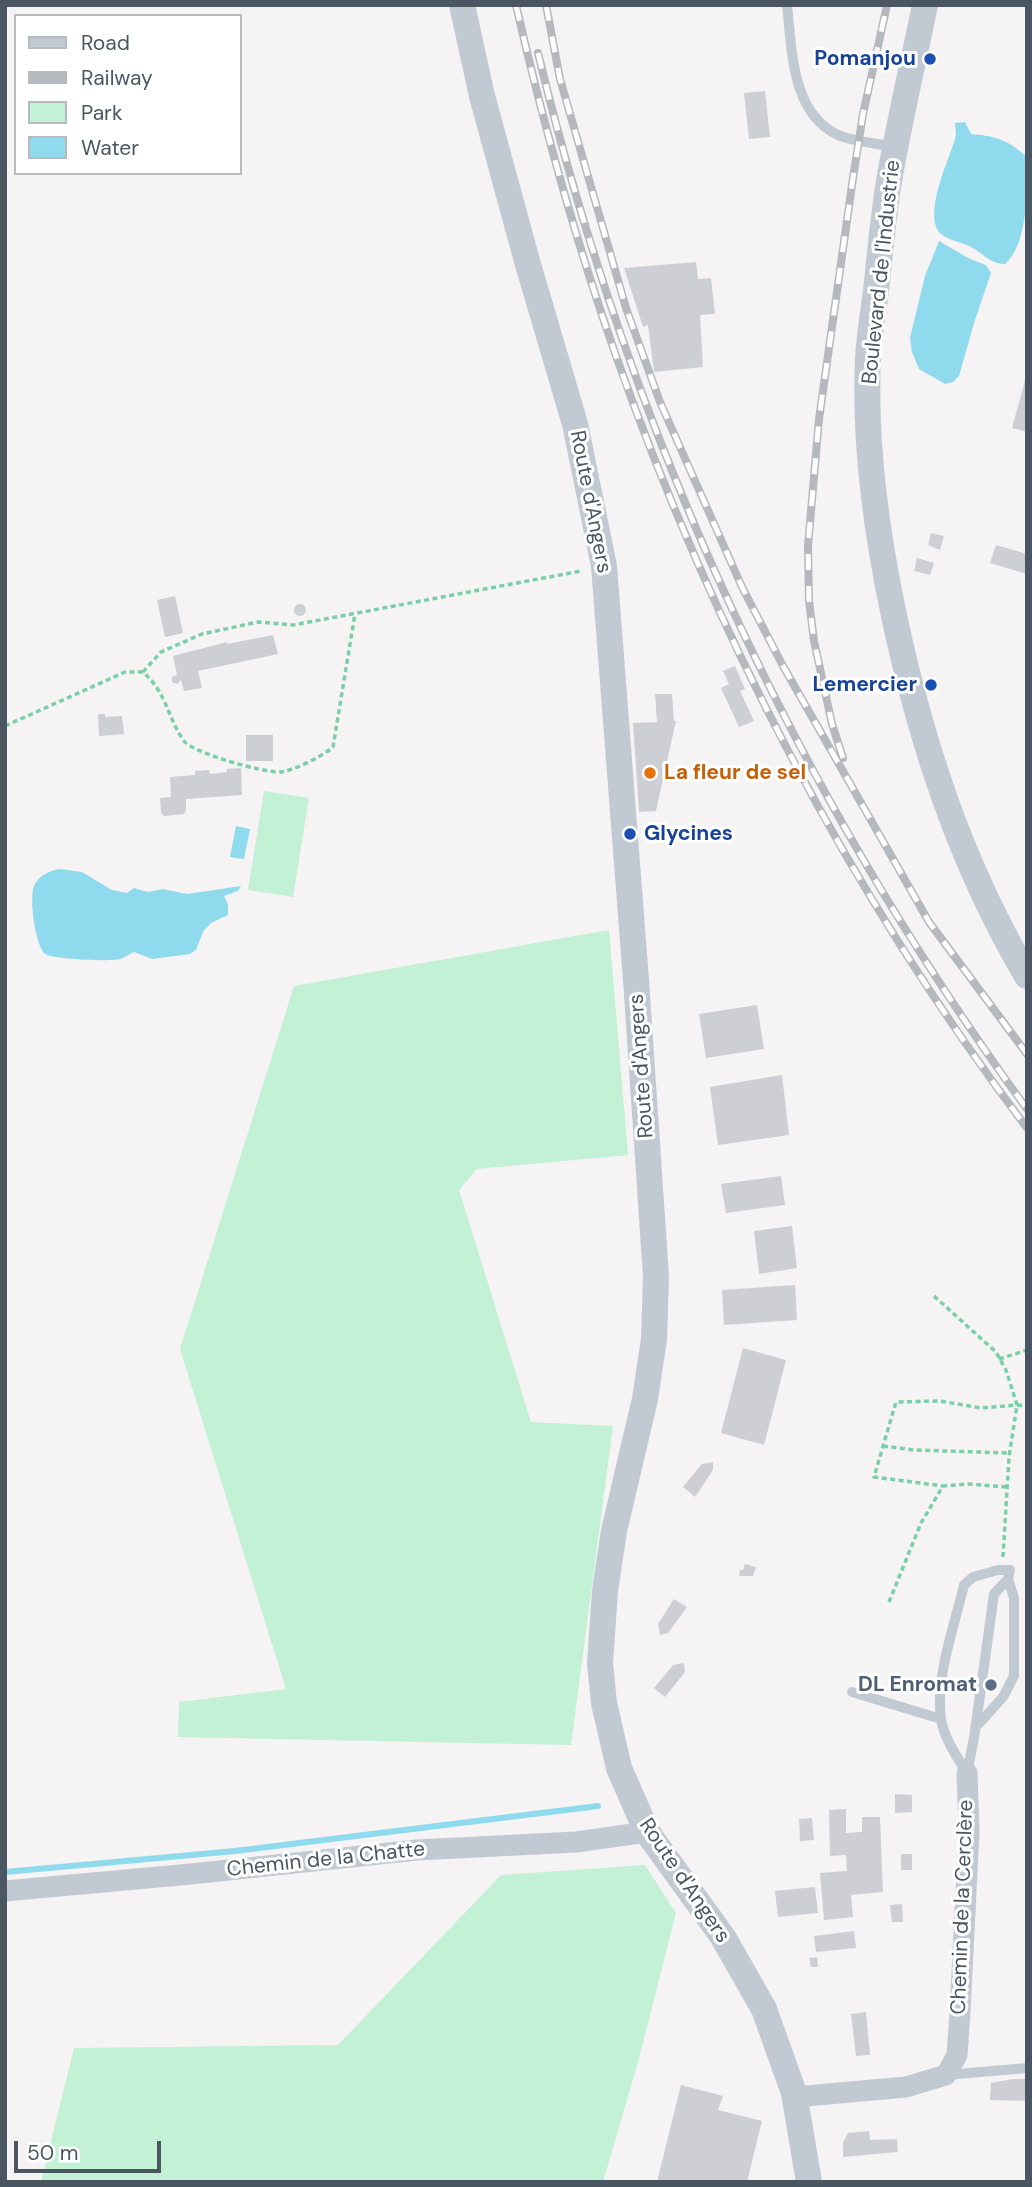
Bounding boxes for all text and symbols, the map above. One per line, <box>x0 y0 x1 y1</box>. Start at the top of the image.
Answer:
legend <box>14 14 242 175</box>
text: Road <box>81 29 130 57</box>
place label: Pomanjou <box>814 46 916 72</box>
marker: Pomanjou <box>922 51 938 67</box>
text: Railway <box>81 64 153 92</box>
text: Park <box>81 99 122 127</box>
text: Water <box>81 134 139 162</box>
street label: Boulevard de l'Industrie <box>858 159 906 385</box>
street label: Route d'Angers <box>564 429 616 575</box>
place label: Lemercier <box>813 672 917 698</box>
marker: Lemercier <box>923 677 939 693</box>
place label: La fleur de sel <box>664 760 806 786</box>
marker: La fleur de sel <box>642 765 658 781</box>
place label: Glycines <box>644 821 733 847</box>
marker: Glycines <box>622 826 638 842</box>
street label: Route d'Angers <box>624 993 660 1139</box>
place label: DL Enromat <box>858 1672 977 1698</box>
marker: DL Enromat <box>983 1677 999 1693</box>
street label: Chemin de la Cerclère <box>947 1799 979 2015</box>
street label: Route d'Angers <box>633 1814 735 1948</box>
street label: Chemin de la Chatte <box>226 1837 426 1883</box>
scale bar <box>18 2128 164 2172</box>
text: 50 m <box>27 2139 78 2167</box>

